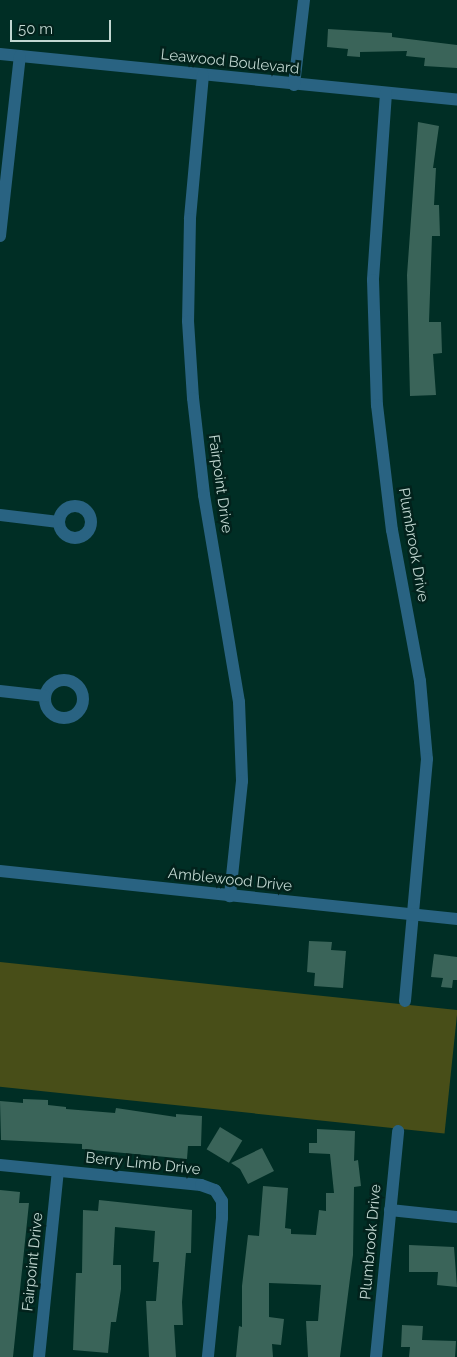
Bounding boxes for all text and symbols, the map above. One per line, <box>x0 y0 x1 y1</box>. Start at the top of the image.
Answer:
scale bar <box>12 10 114 42</box>
text: 50 m <box>18 20 53 38</box>
street label: Leawood Boulevard <box>160 46 300 78</box>
street label: Fairpoint Drive <box>204 434 236 534</box>
street label: Plumbrook Drive <box>394 486 432 604</box>
street label: Amblewood Drive <box>167 865 293 895</box>
street label: Berry Limb Drive <box>84 1149 202 1179</box>
street label: Plumbrook Drive <box>357 1184 385 1300</box>
street label: Fairpoint Drive <box>19 1212 47 1312</box>

